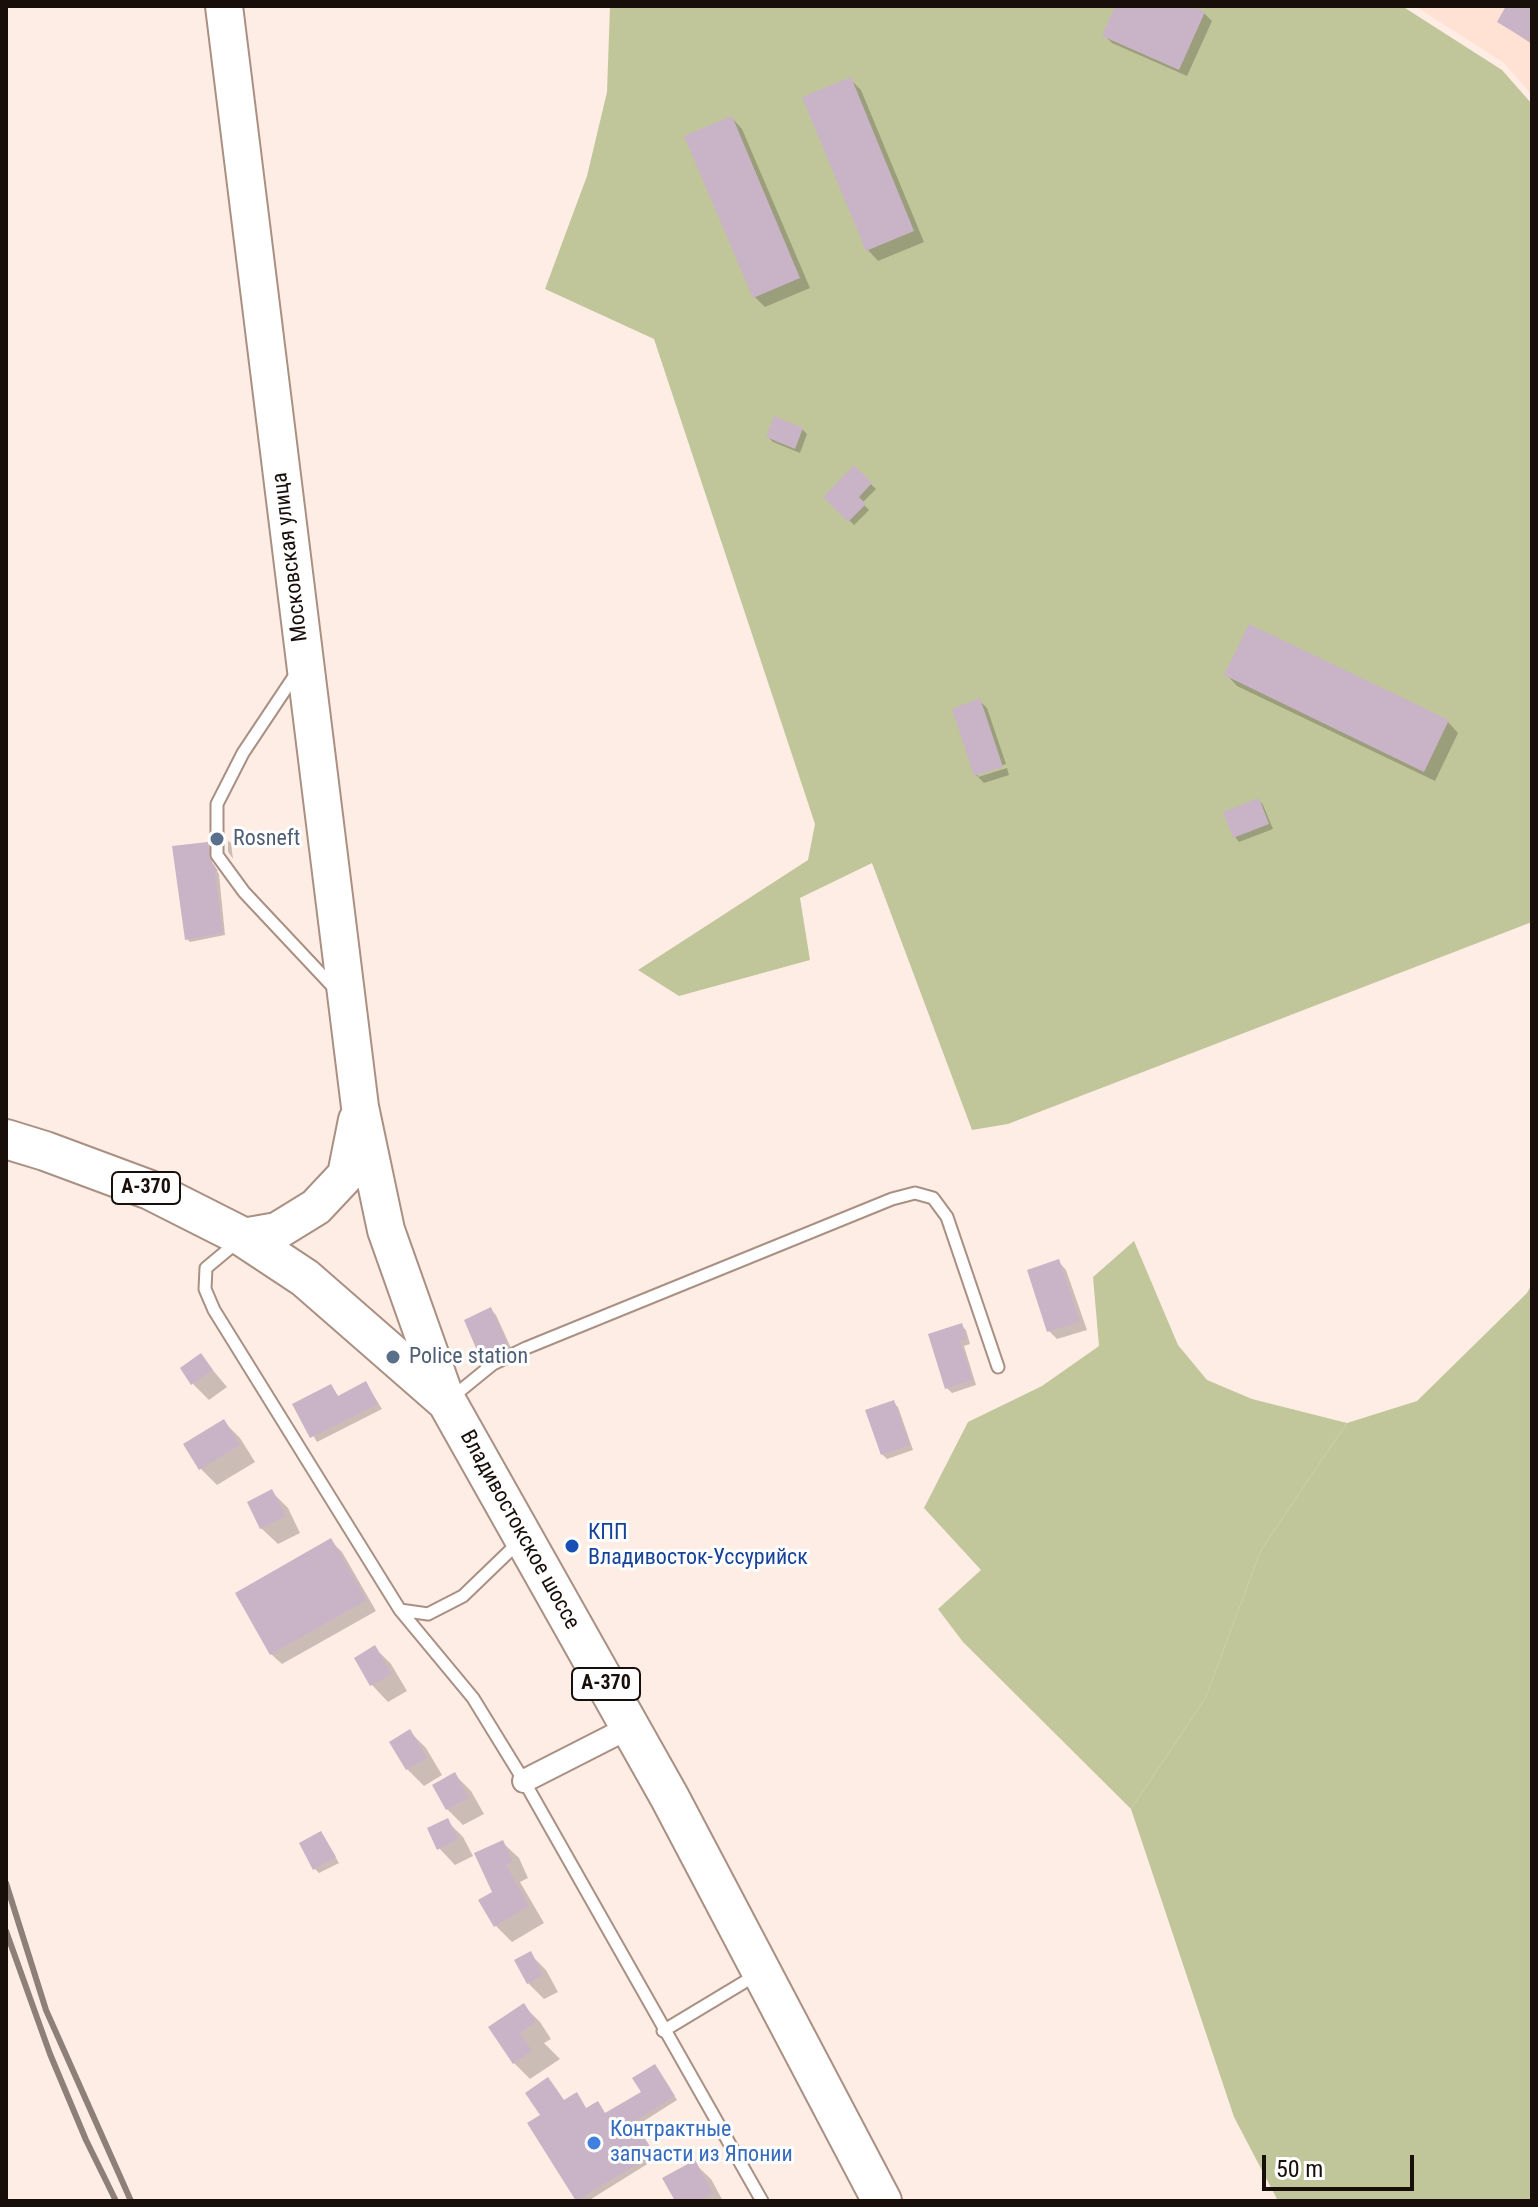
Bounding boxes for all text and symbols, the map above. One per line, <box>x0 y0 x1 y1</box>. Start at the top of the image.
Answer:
street label: Московская улица <box>268 471 314 643</box>
place label: Rosneft <box>233 826 300 852</box>
marker: Rosneft <box>208 830 226 848</box>
road number: А-370 <box>112 1172 180 1204</box>
place label: Police station <box>409 1344 528 1370</box>
marker: Police station <box>384 1348 402 1366</box>
street label: Владивостокское шоссе <box>453 1426 585 1634</box>
place label: КПП Владивосток-Уссурийск <box>588 1520 808 1572</box>
marker: КПП Владивосток-Уссурийск <box>563 1537 581 1555</box>
road number: А-370 <box>572 1668 640 1700</box>
place label: Контрактные запчасти из Японии <box>610 2117 793 2168</box>
marker: Контрактные запчасти из Японии <box>585 2134 603 2152</box>
scale bar <box>1266 2139 1418 2189</box>
text: 50 m <box>1276 2155 1323 2183</box>

